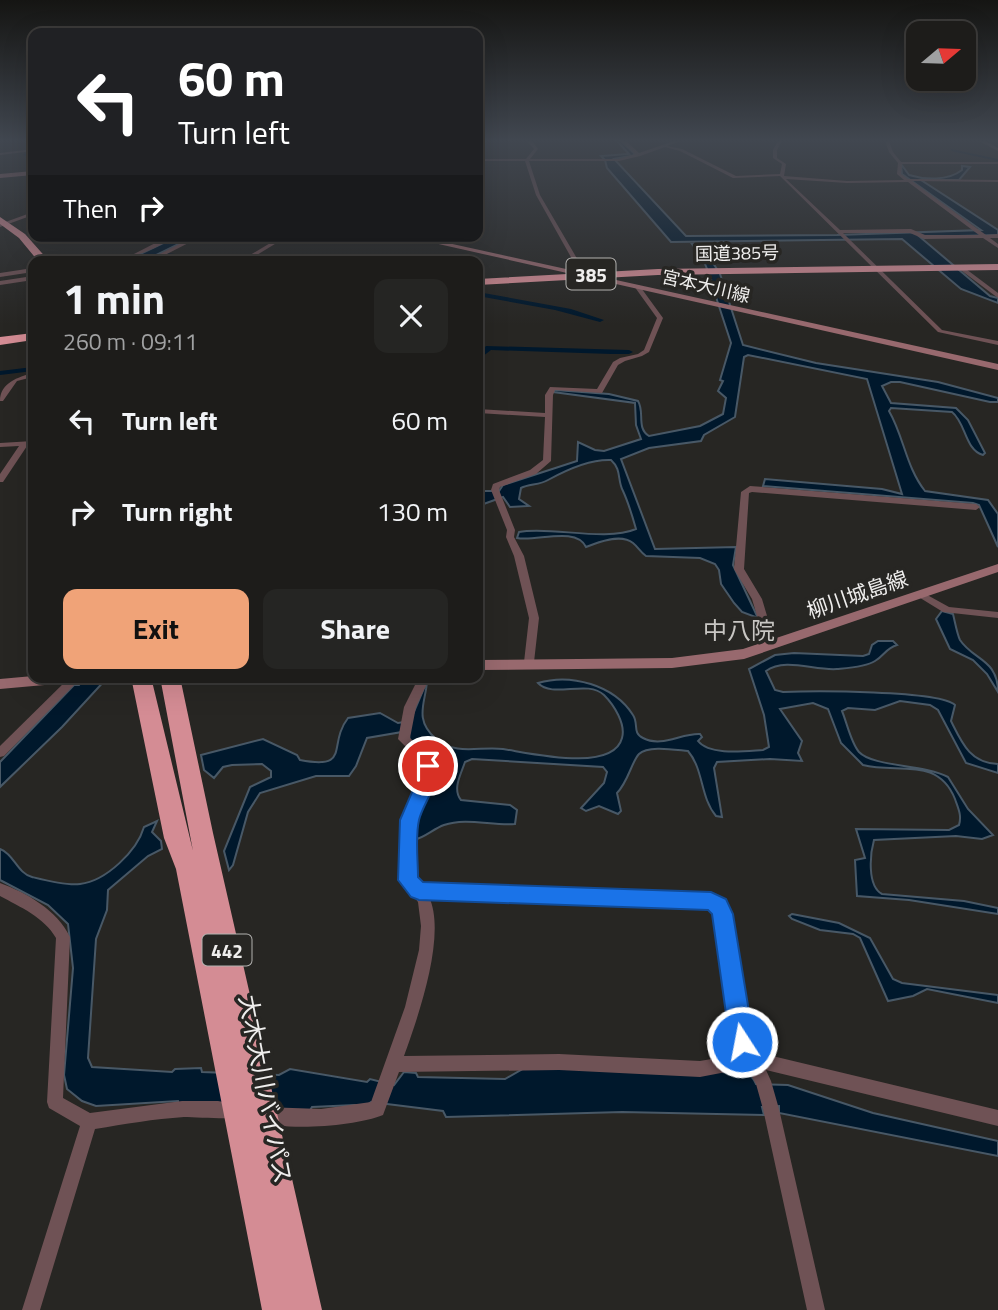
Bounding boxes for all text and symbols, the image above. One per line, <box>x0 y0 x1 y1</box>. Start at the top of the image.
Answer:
north arrow <box>906 21 976 91</box>
map controls <box>906 21 976 91</box>
text: 60 m <box>178 40 285 115</box>
icon: left <box>63 56 154 147</box>
text: Turn left <box>178 108 290 156</box>
text: Then <box>63 189 118 228</box>
icon: right <box>132 189 170 227</box>
street label: 国道385号 <box>695 239 779 267</box>
road number: 385 <box>566 258 616 290</box>
street label: 宮本大川線 <box>659 263 753 309</box>
text: 1 min <box>63 266 165 330</box>
button: close <box>374 279 448 353</box>
text: 260 m · 09:11 <box>63 324 198 359</box>
text: Turn left <box>122 401 217 440</box>
text: 60 m <box>391 401 448 440</box>
icon: left <box>63 402 101 440</box>
text: Turn right <box>122 492 233 531</box>
text: 130 m <box>377 492 448 531</box>
icon: right <box>63 493 101 531</box>
street label: 柳川城島線 <box>802 562 912 626</box>
button: Exit <box>63 589 249 669</box>
button: Share <box>263 589 448 669</box>
district label: 中八院 <box>703 612 775 648</box>
pin <box>398 736 458 796</box>
icon: arrive <box>409 747 447 785</box>
road number: 442 <box>202 934 252 966</box>
street label: 大木大川バイパス <box>230 992 302 1186</box>
position arrow <box>705 1005 779 1079</box>

